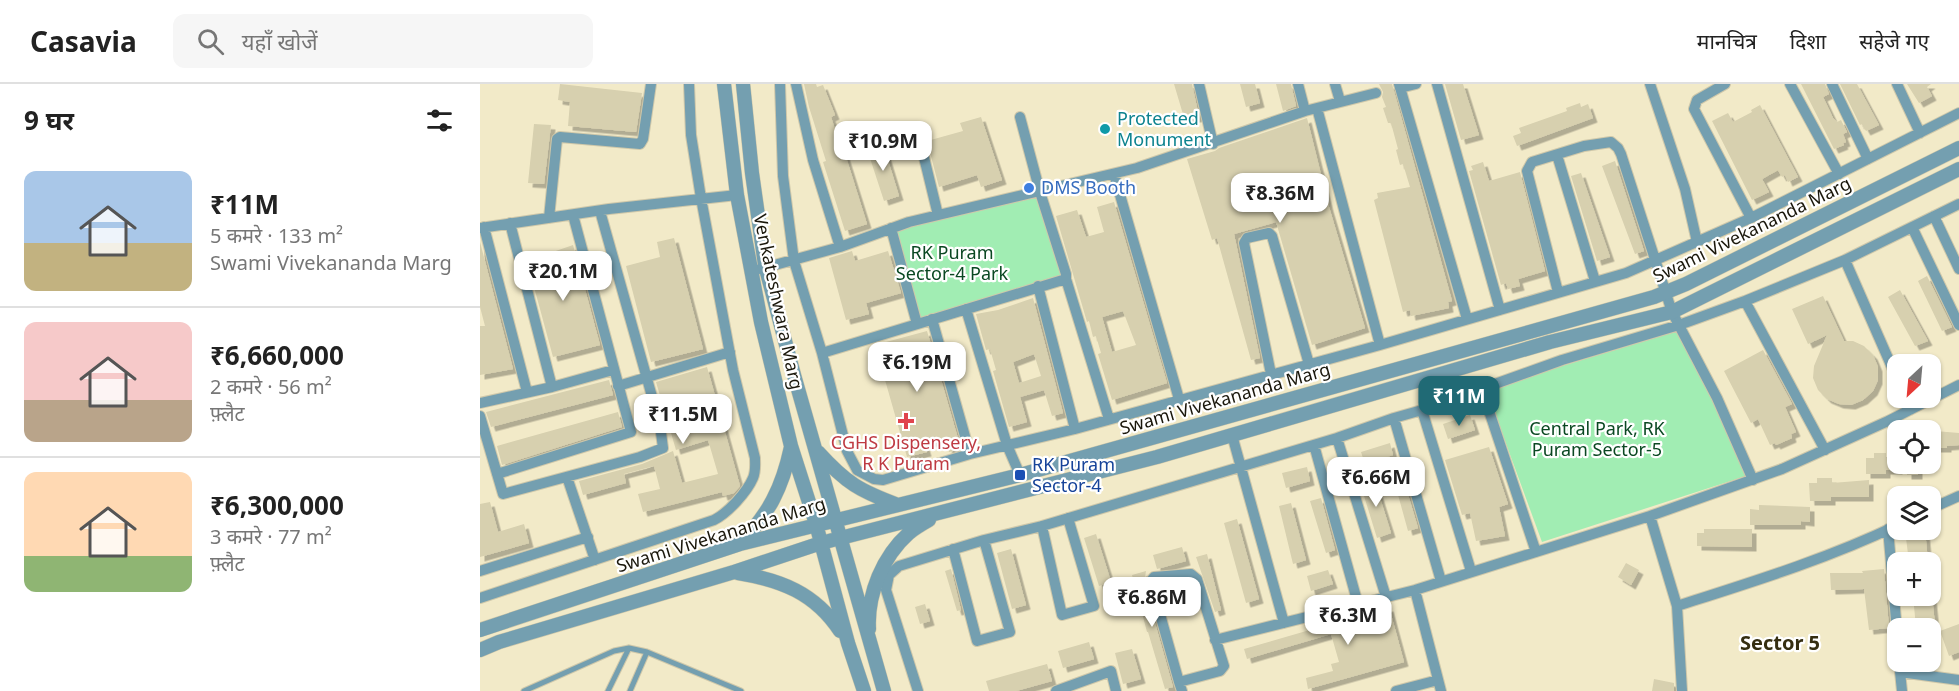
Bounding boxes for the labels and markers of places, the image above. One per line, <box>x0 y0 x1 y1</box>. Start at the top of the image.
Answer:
place label: Protected Monument <box>1117 106 1212 151</box>
pin: ₹10.9M <box>834 121 932 172</box>
marker: Protected Monument <box>1098 122 1112 136</box>
pin: ₹8.36M <box>1231 173 1329 224</box>
place label: DMS Booth <box>1041 175 1136 199</box>
marker: DMS Booth <box>1022 181 1036 195</box>
pin: ₹20.1M <box>514 251 612 302</box>
pin: ₹6.19M <box>868 342 966 393</box>
pin: ₹11M <box>1423 376 1495 427</box>
pin: ₹11.5M <box>634 394 732 445</box>
marker: CGHS Dispensery, R K Puram <box>897 412 915 430</box>
place label: CGHS Dispensery, R K Puram <box>831 430 981 475</box>
place label: RK Puram Sector-4 <box>1032 452 1115 497</box>
pin: ₹6.66M <box>1327 457 1425 508</box>
marker: RK Puram Sector-4 <box>1013 468 1027 482</box>
pin: ₹6.86M <box>1103 577 1201 628</box>
pin: ₹6.3M <box>1306 595 1390 646</box>

